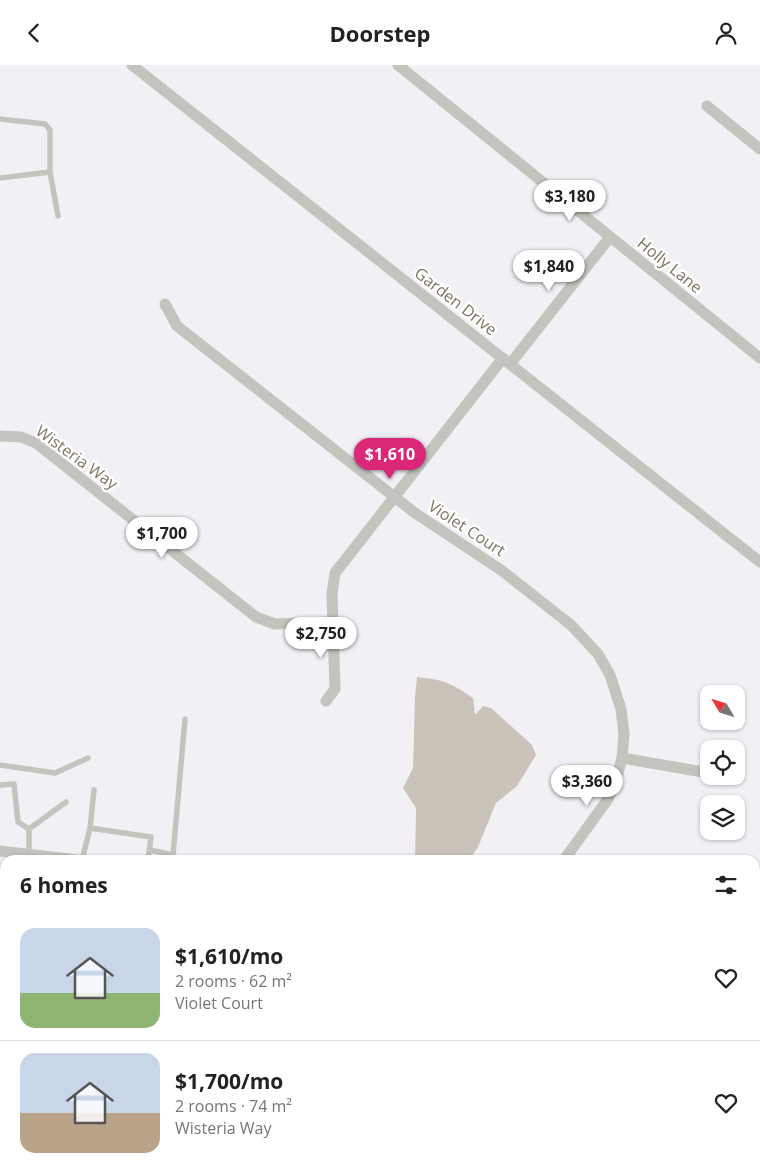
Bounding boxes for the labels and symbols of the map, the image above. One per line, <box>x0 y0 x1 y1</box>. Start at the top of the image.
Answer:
pin: $3,180 <box>529 179 611 222</box>
street label: Holly Lane <box>633 232 707 298</box>
pin: $1,840 <box>508 249 590 292</box>
street label: Garden Drive <box>410 262 502 340</box>
street label: Wisteria Way <box>32 420 123 495</box>
pin: $1,610 <box>349 437 431 480</box>
street label: Violet Court <box>424 495 510 561</box>
pin: $1,700 <box>121 517 203 559</box>
pin: $2,750 <box>280 617 362 659</box>
north arrow <box>700 685 745 730</box>
pin: $3,360 <box>546 765 628 807</box>

